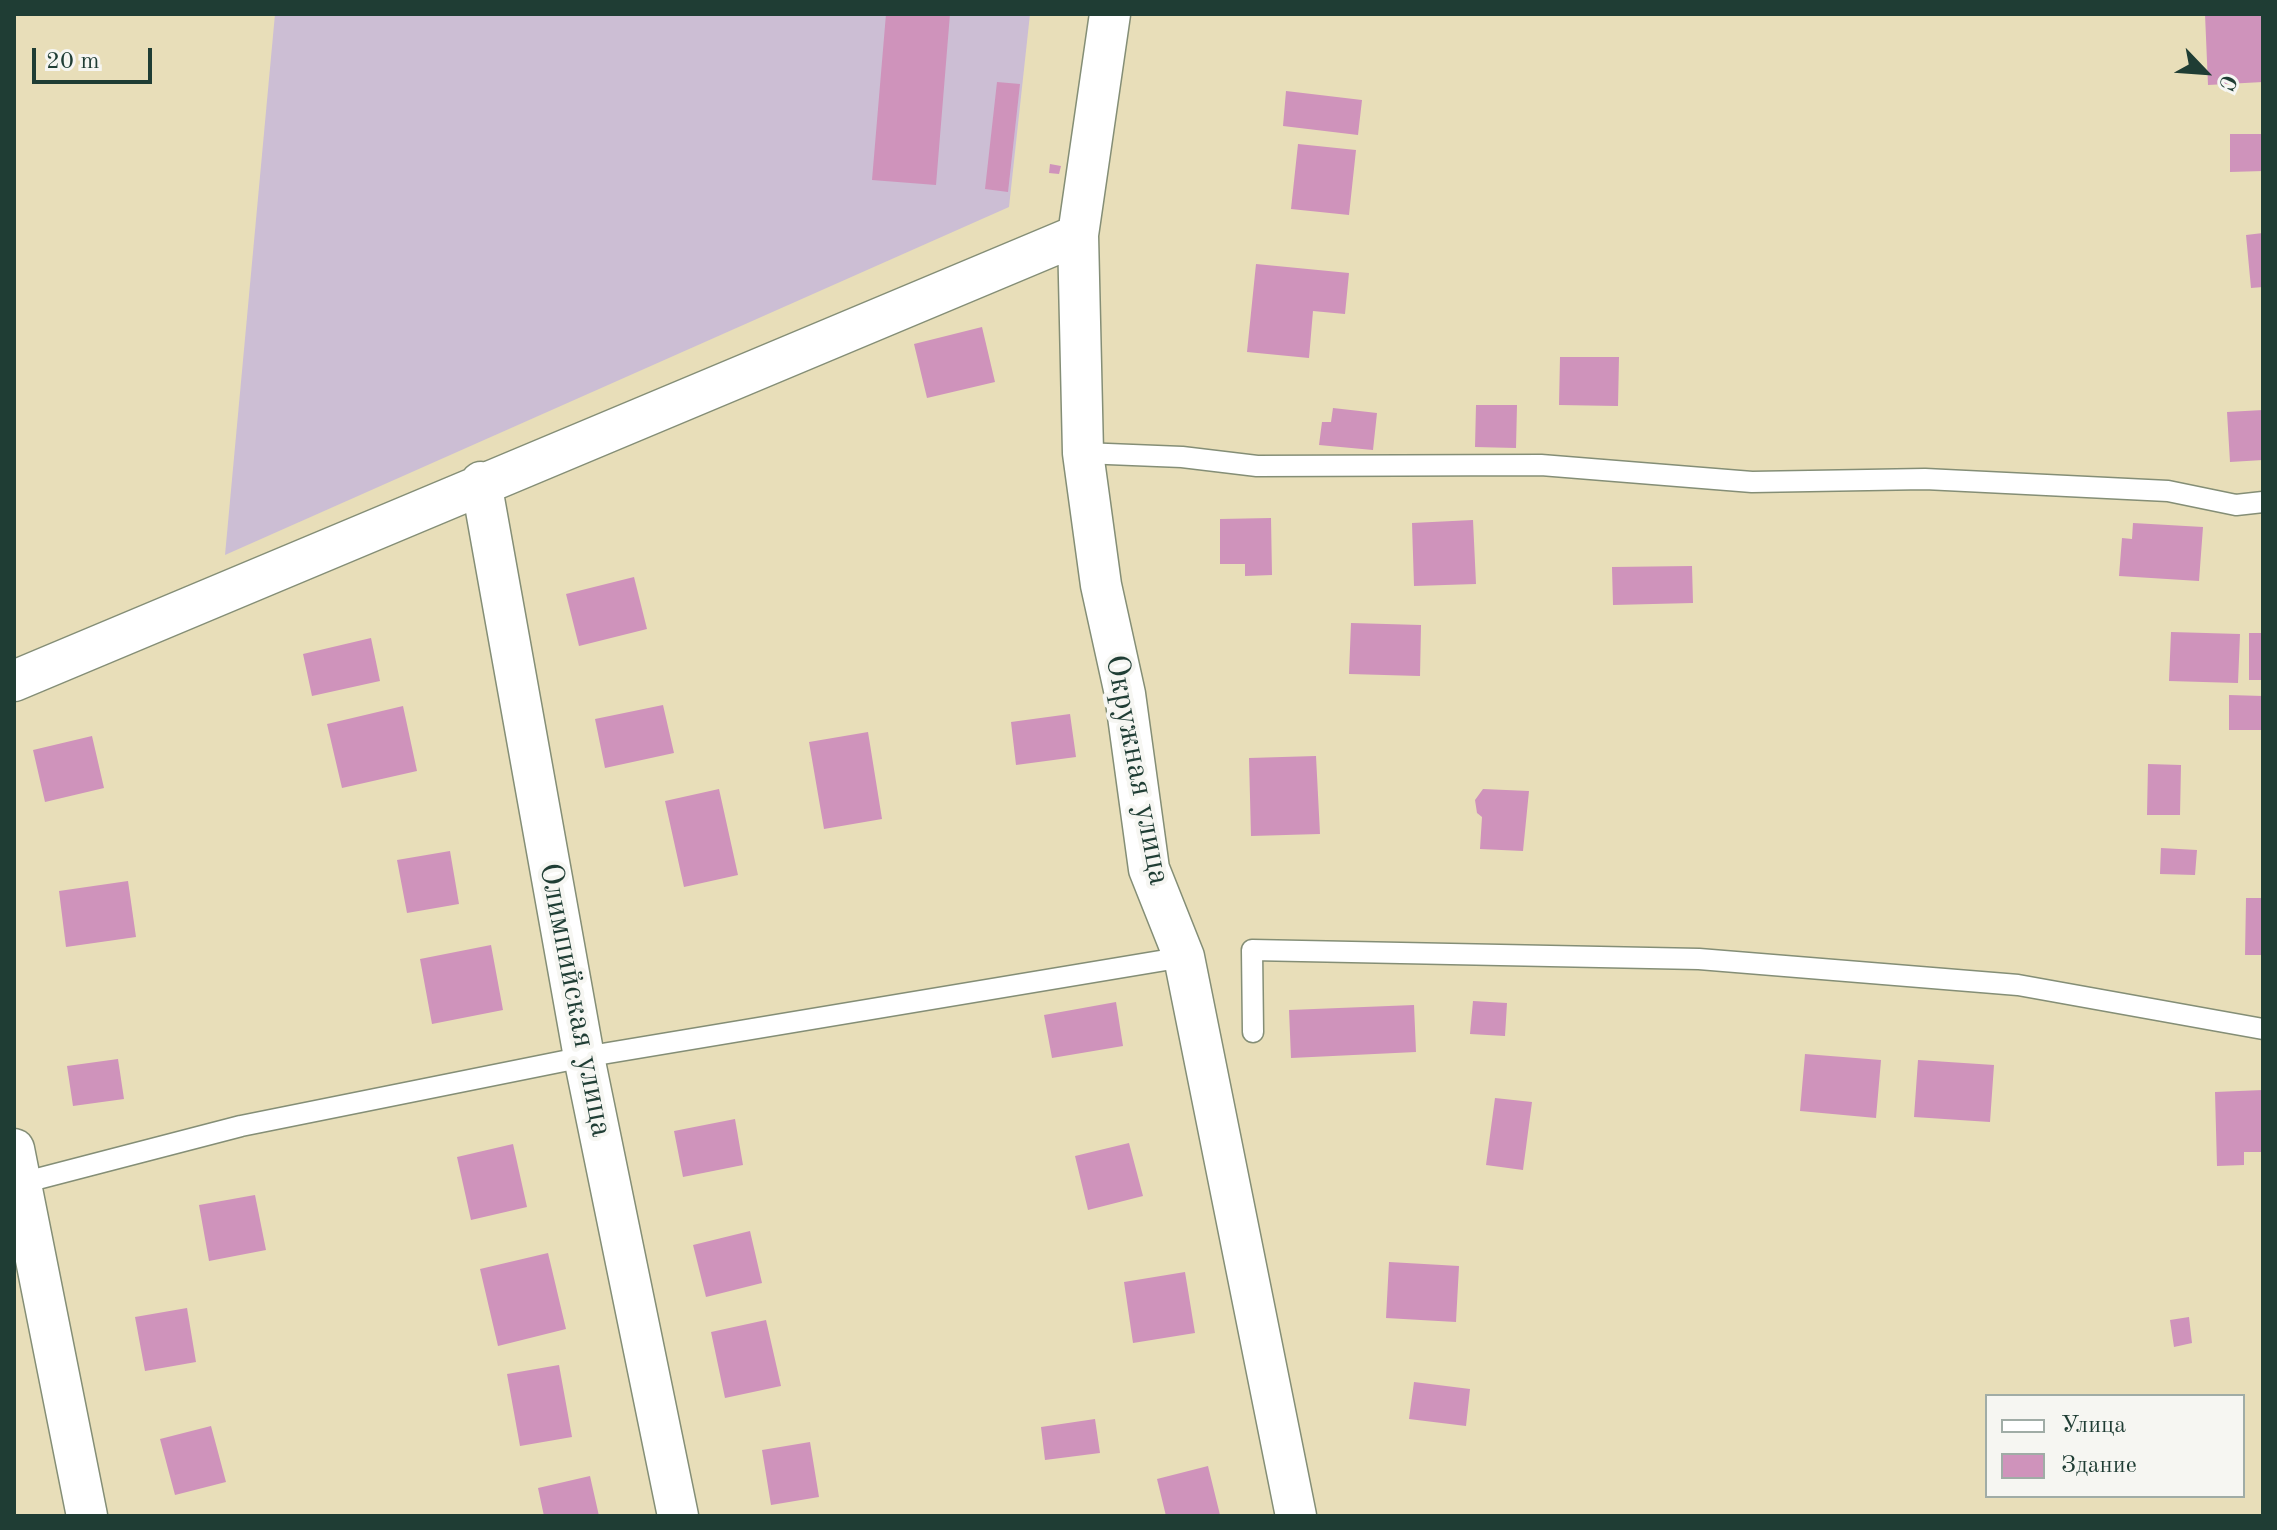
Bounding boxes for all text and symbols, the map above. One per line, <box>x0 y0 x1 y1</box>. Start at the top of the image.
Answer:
scale bar <box>36 32 156 82</box>
north arrow <box>2165 32 2245 112</box>
text: 20 m <box>46 50 100 74</box>
text: С <box>2214 71 2240 93</box>
street label: Окружная улица <box>1096 651 1178 889</box>
street label: Олимпийская улица <box>530 860 620 1140</box>
legend <box>1985 1394 2245 1498</box>
text: Улица <box>2061 1414 2126 1438</box>
text: Здание <box>2061 1454 2137 1478</box>

